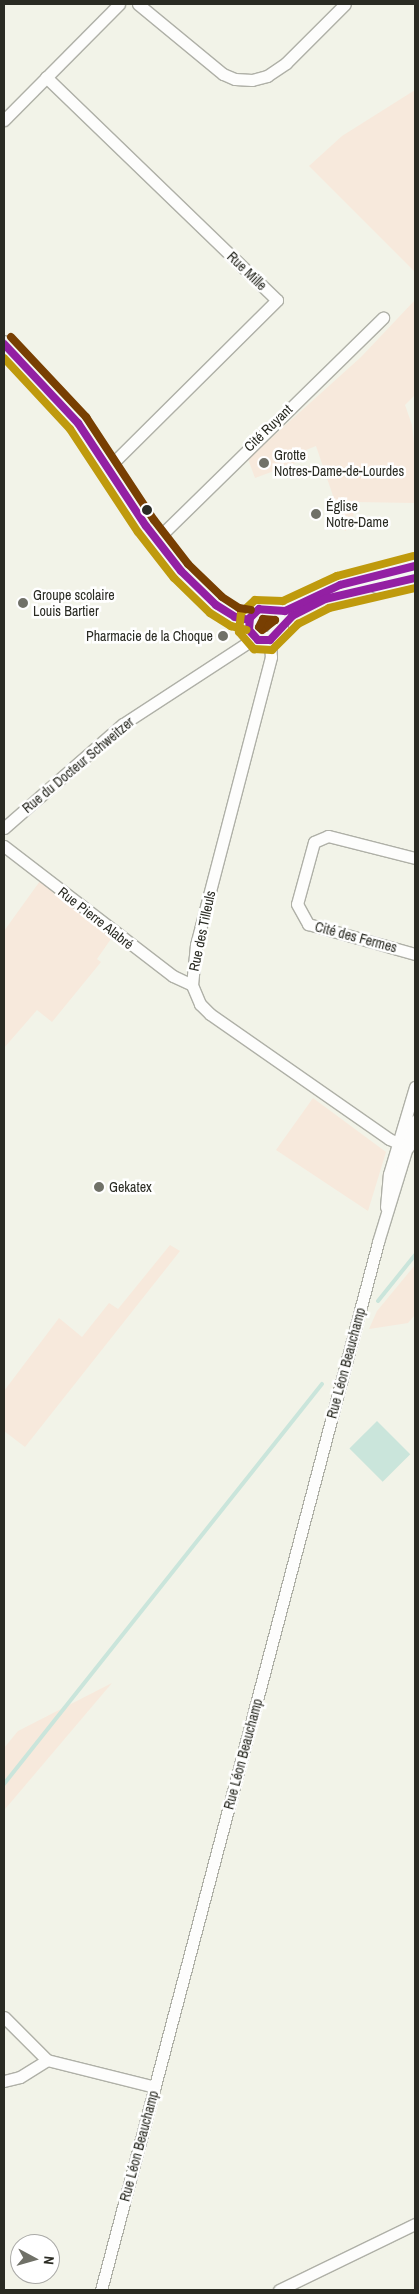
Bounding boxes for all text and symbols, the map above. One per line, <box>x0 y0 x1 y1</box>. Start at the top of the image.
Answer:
street label: Rue Mille <box>224 248 270 294</box>
street label: Cité Ruyant <box>240 401 296 455</box>
place label: Grotte Notres-Dame-de-Lourdes <box>274 447 404 480</box>
marker: Grotte Notres-Dame-de-Lourdes <box>258 457 270 469</box>
place label: Église Notre-Dame <box>326 498 389 530</box>
unlabelled marker <box>142 505 152 515</box>
marker: Église Notre-Dame <box>310 508 322 520</box>
place label: Groupe scolaire Louis Bartier <box>33 587 115 620</box>
marker: Groupe scolaire Louis Bartier <box>17 597 29 609</box>
place label: Pharmacie de la Choque <box>86 628 213 644</box>
marker: Pharmacie de la Choque <box>217 630 229 642</box>
street label: Rue du Docteur Schweitzer <box>19 713 137 817</box>
street label: Rue Pierre Alabré <box>55 883 137 953</box>
street label: Rue des Tilleuls <box>185 889 219 973</box>
street label: Cité des Fermes <box>313 918 399 956</box>
place label: Gekatex <box>109 1179 152 1195</box>
marker: Gekatex <box>93 1181 105 1193</box>
street label: Rue Léon Beauchamp <box>323 1306 369 1420</box>
street label: Rue Léon Beauchamp <box>220 1697 266 1811</box>
street label: Rue Léon Beauchamp <box>116 2089 162 2203</box>
north arrow <box>10 2234 60 2284</box>
text: N <box>40 2255 58 2266</box>

